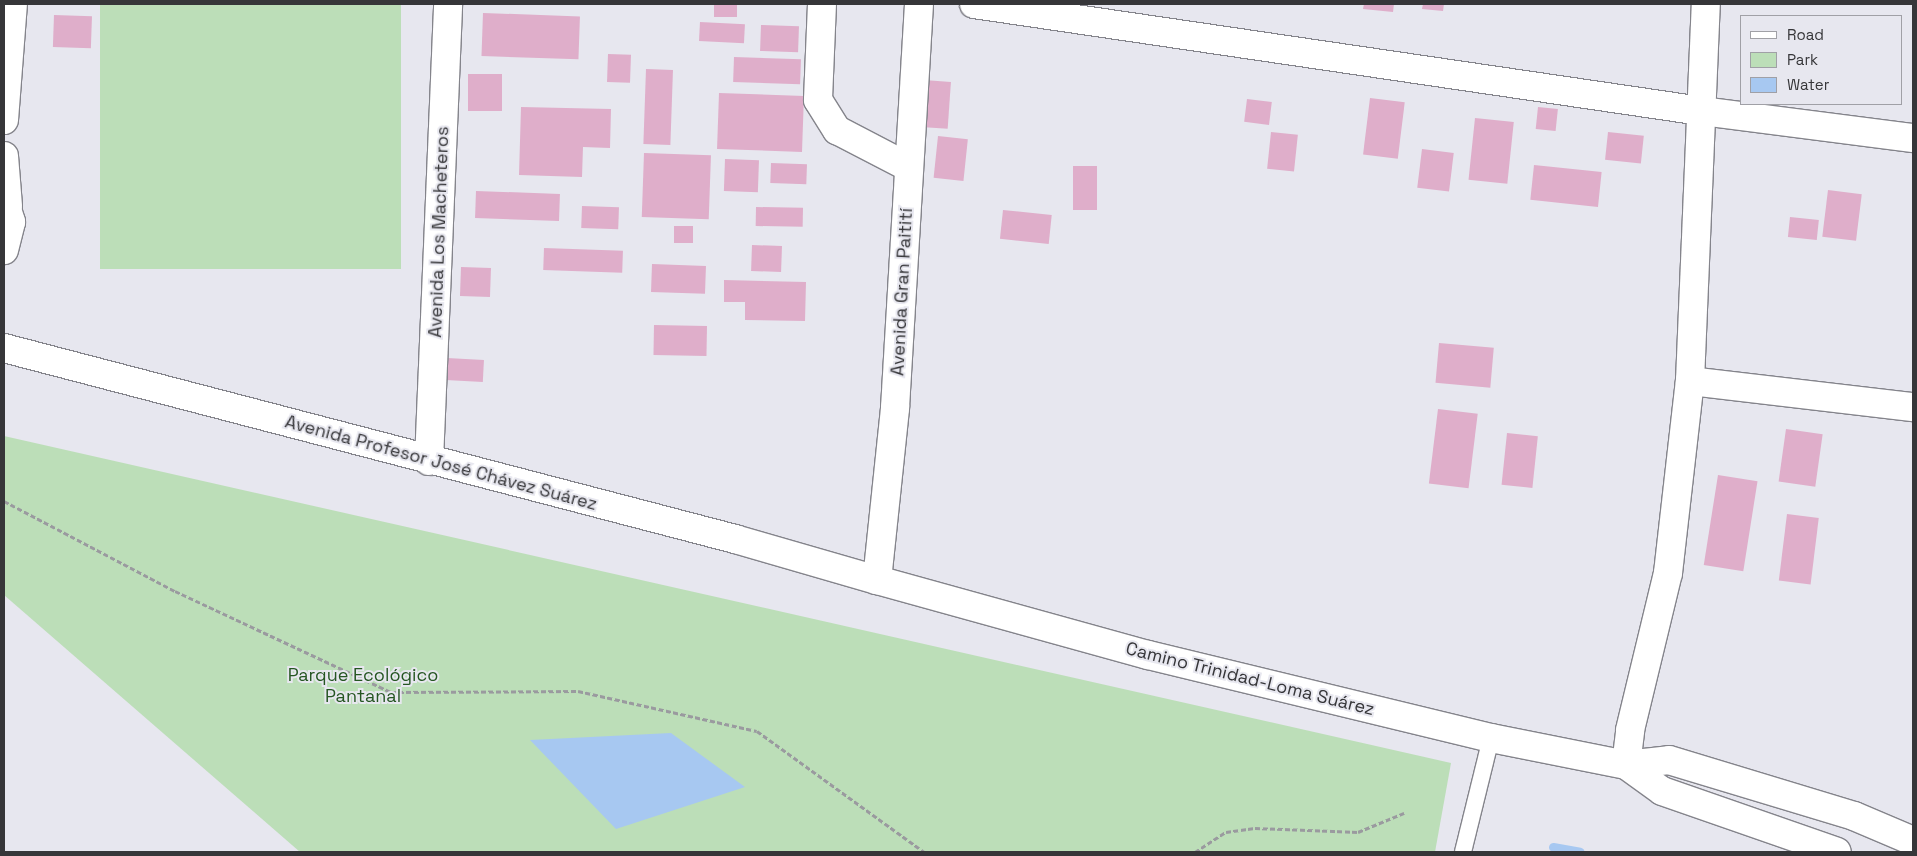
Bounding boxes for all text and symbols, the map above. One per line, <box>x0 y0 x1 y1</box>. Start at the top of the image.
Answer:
legend <box>1740 15 1902 105</box>
text: Road <box>1787 25 1824 44</box>
text: Park <box>1787 50 1818 69</box>
text: Water <box>1787 75 1829 94</box>
street label: Avenida Los Macheteros <box>425 126 453 338</box>
street label: Avenida Gran Paitití <box>887 207 917 377</box>
street label: Avenida Profesor José Chávez Suárez <box>283 411 599 515</box>
street label: Camino Trinidad-Loma Suárez <box>1123 638 1377 720</box>
park label: Parque Ecológico Pantanal <box>288 665 438 708</box>

